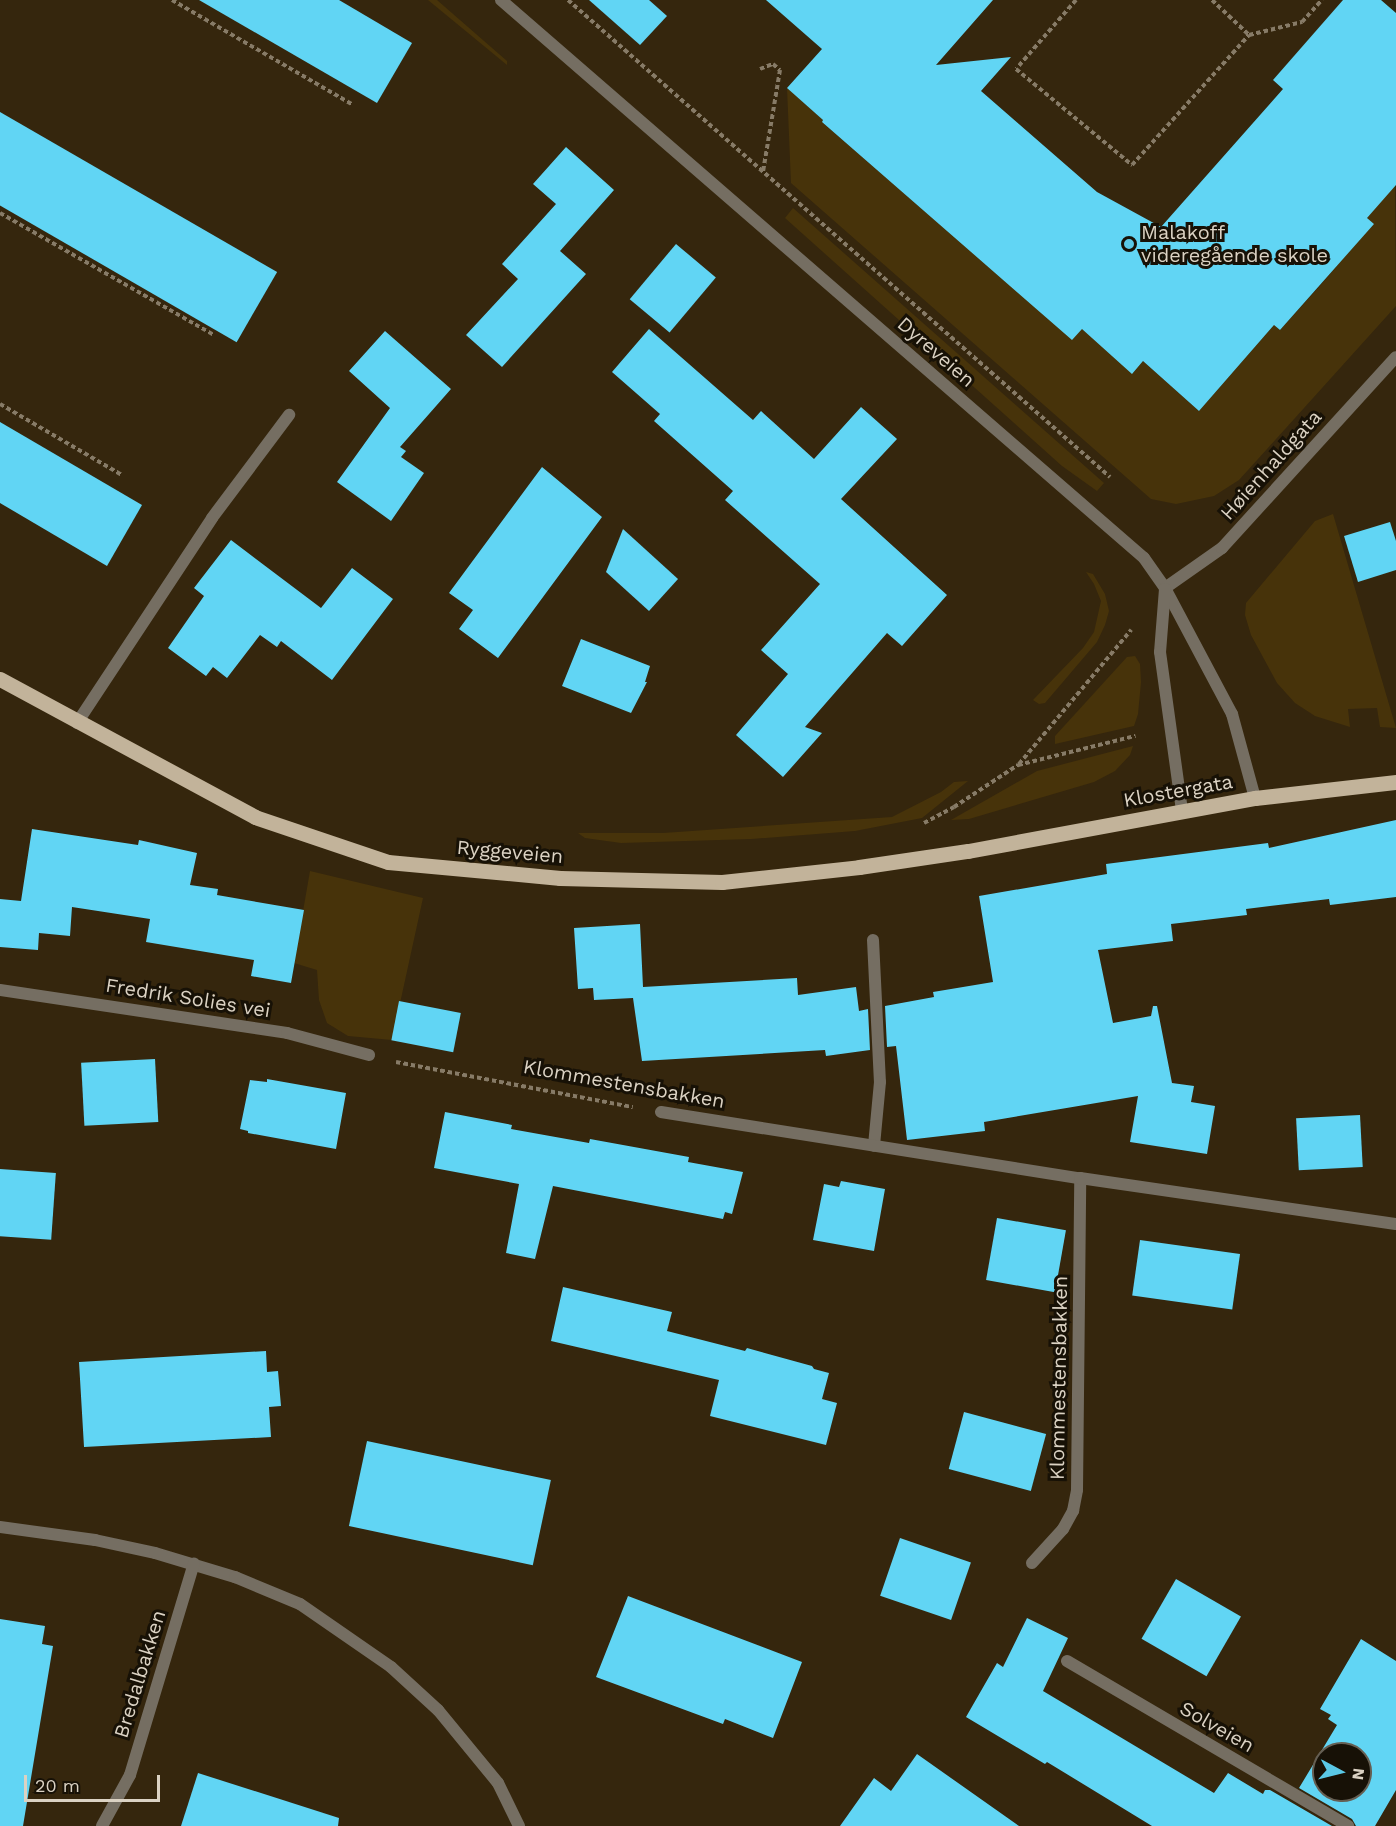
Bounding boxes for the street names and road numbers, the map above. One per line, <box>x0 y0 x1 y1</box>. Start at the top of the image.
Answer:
street label: Dyreveien <box>892 312 980 392</box>
street label: Høienhaldgata <box>1215 405 1327 525</box>
street label: Klostergata <box>1121 770 1235 812</box>
street label: Ryggeveien <box>456 835 564 869</box>
street label: Fredrik Solies vei <box>103 973 273 1023</box>
street label: Klommestensbakken <box>521 1054 727 1114</box>
street label: Klommestensbakken <box>1045 1276 1073 1480</box>
street label: Bredalbakken <box>109 1607 171 1741</box>
street label: Solveien <box>1176 1696 1258 1758</box>

